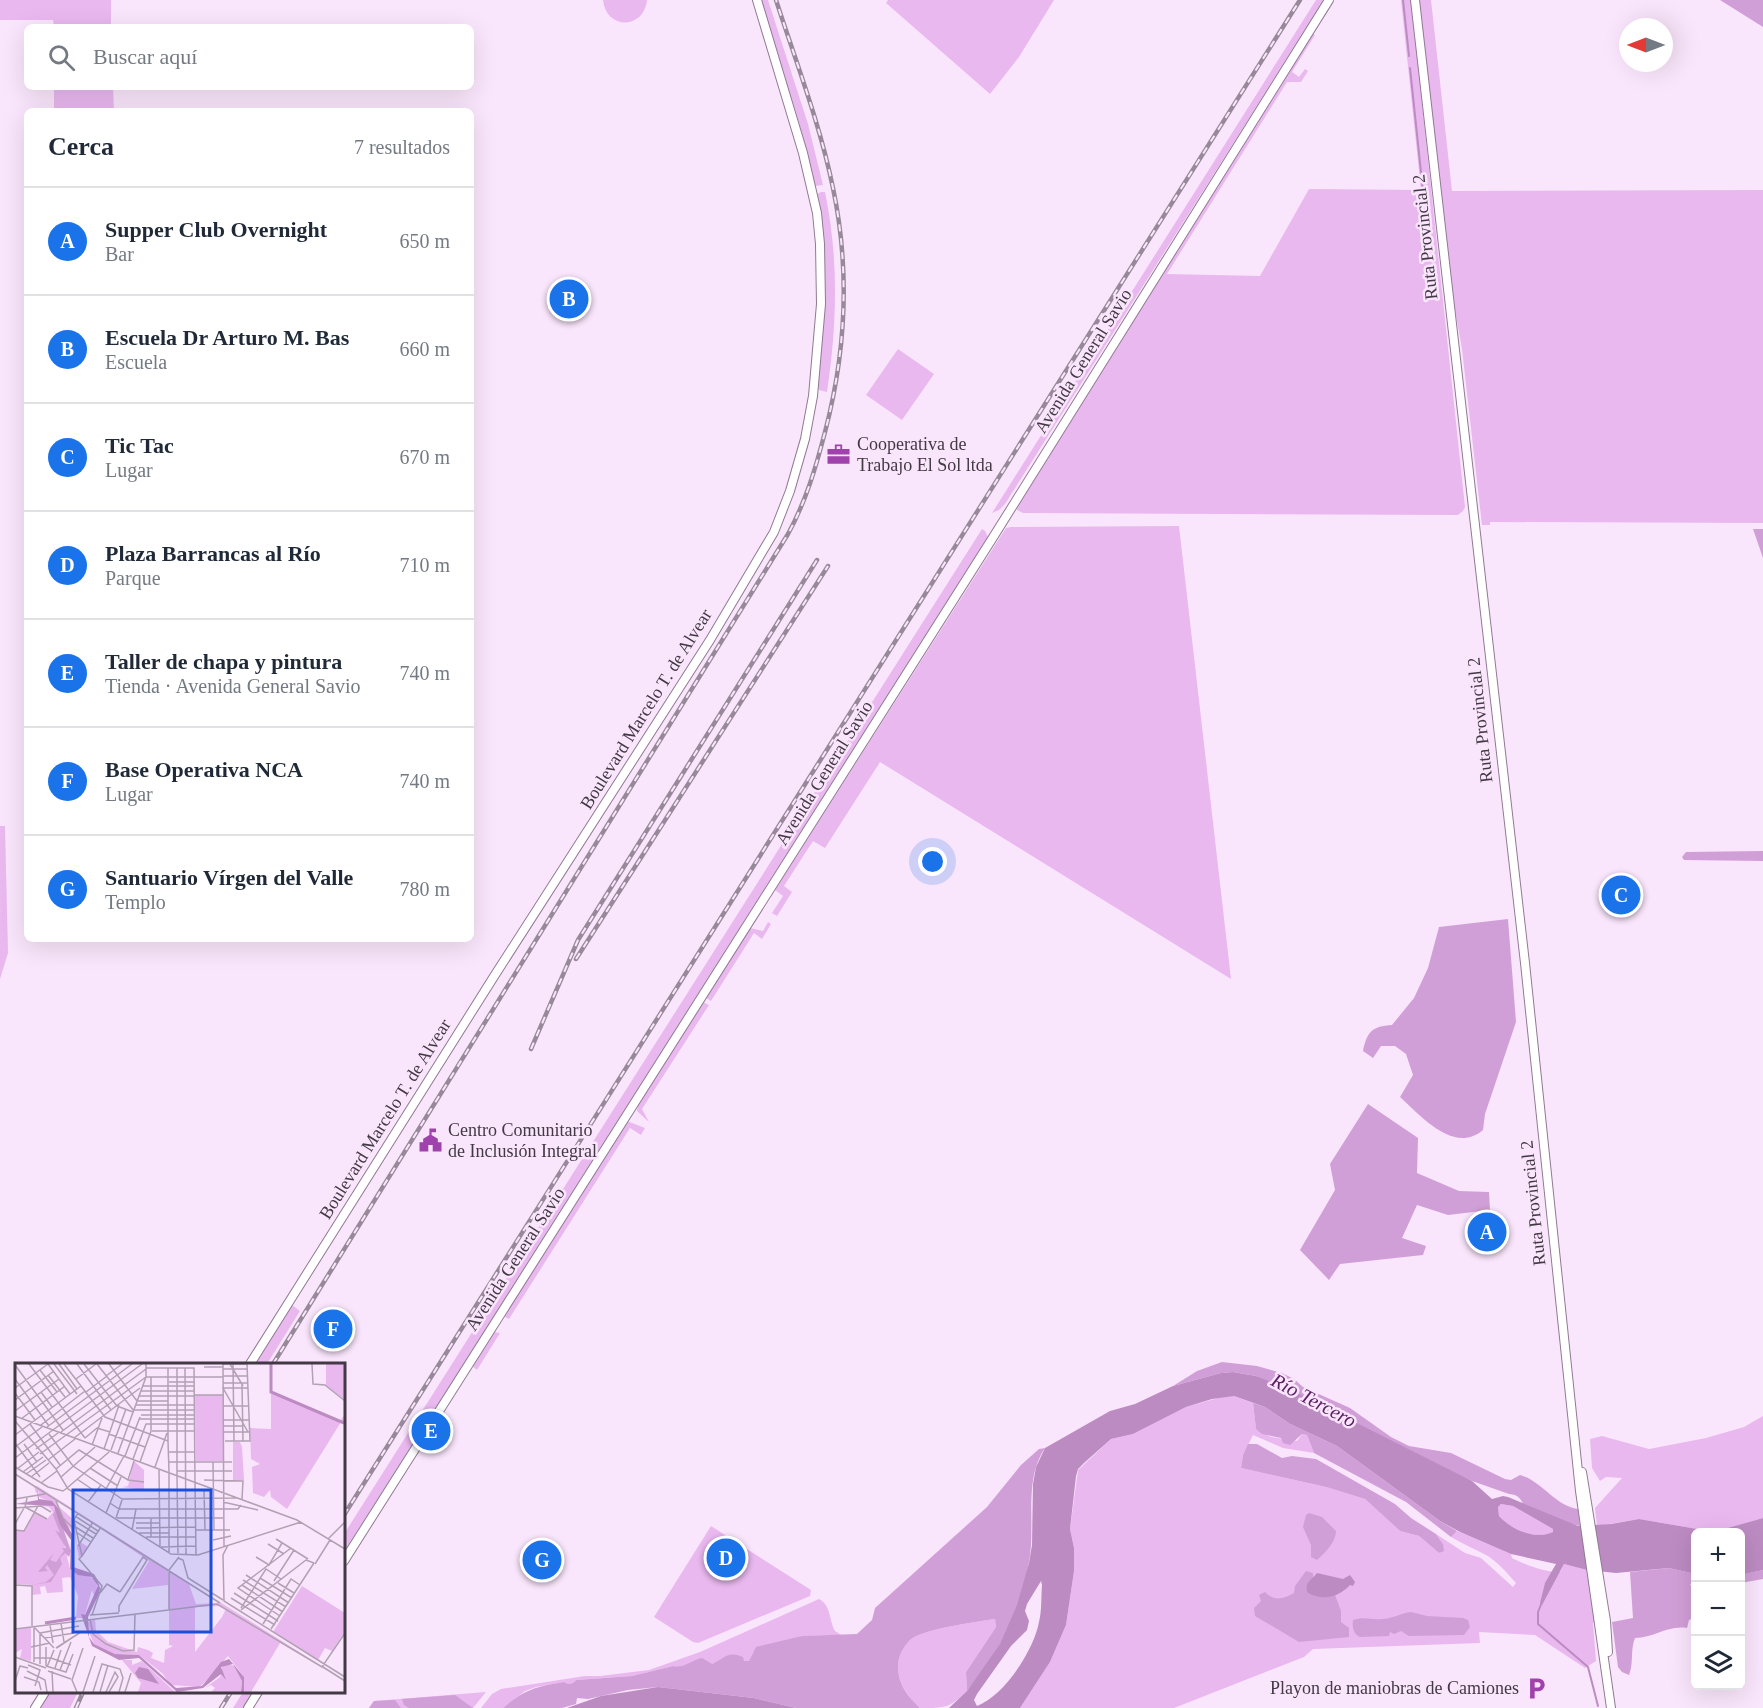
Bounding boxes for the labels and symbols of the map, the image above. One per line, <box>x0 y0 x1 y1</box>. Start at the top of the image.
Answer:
north arrow <box>1619 18 1673 72</box>
street label: Ruta Provincial 2 <box>1408 173 1442 301</box>
pin: B <box>550 276 588 322</box>
street label: Avenida General Savio <box>1030 285 1136 437</box>
place label: Cooperativa de Trabajo El Sol ltda <box>857 434 993 475</box>
office icon: Cooperativa de Trabajo El Sol ltda <box>826 441 852 467</box>
street label: Boulevard Marcelo T. de Alvear <box>576 605 716 813</box>
street label: Ruta Provincial 2 <box>1463 656 1497 784</box>
street label: Avenida General Savio <box>771 697 877 849</box>
your location <box>918 847 947 876</box>
pin: C <box>1602 872 1640 918</box>
street label: Boulevard Marcelo T. de Alvear <box>315 1015 455 1223</box>
place label: Centro Comunitario de Inclusión Integral <box>448 1120 597 1161</box>
public building icon: Centro Comunitario de Inclusión Integral <box>417 1127 443 1153</box>
street label: Ruta Provincial 2 <box>1516 1139 1550 1267</box>
street label: Avenida General Savio <box>461 1184 569 1334</box>
pin: A <box>1468 1210 1506 1254</box>
pin: F <box>314 1306 352 1352</box>
inset map <box>15 1363 345 1693</box>
water label: Río Tercero <box>1267 1368 1360 1431</box>
pin: E <box>412 1408 450 1454</box>
pin: D <box>706 1536 746 1580</box>
pin: G <box>522 1538 562 1582</box>
parking icon: Playon de maniobras de Camiones <box>1524 1675 1550 1701</box>
place label: Playon de maniobras de Camiones <box>1270 1678 1519 1698</box>

